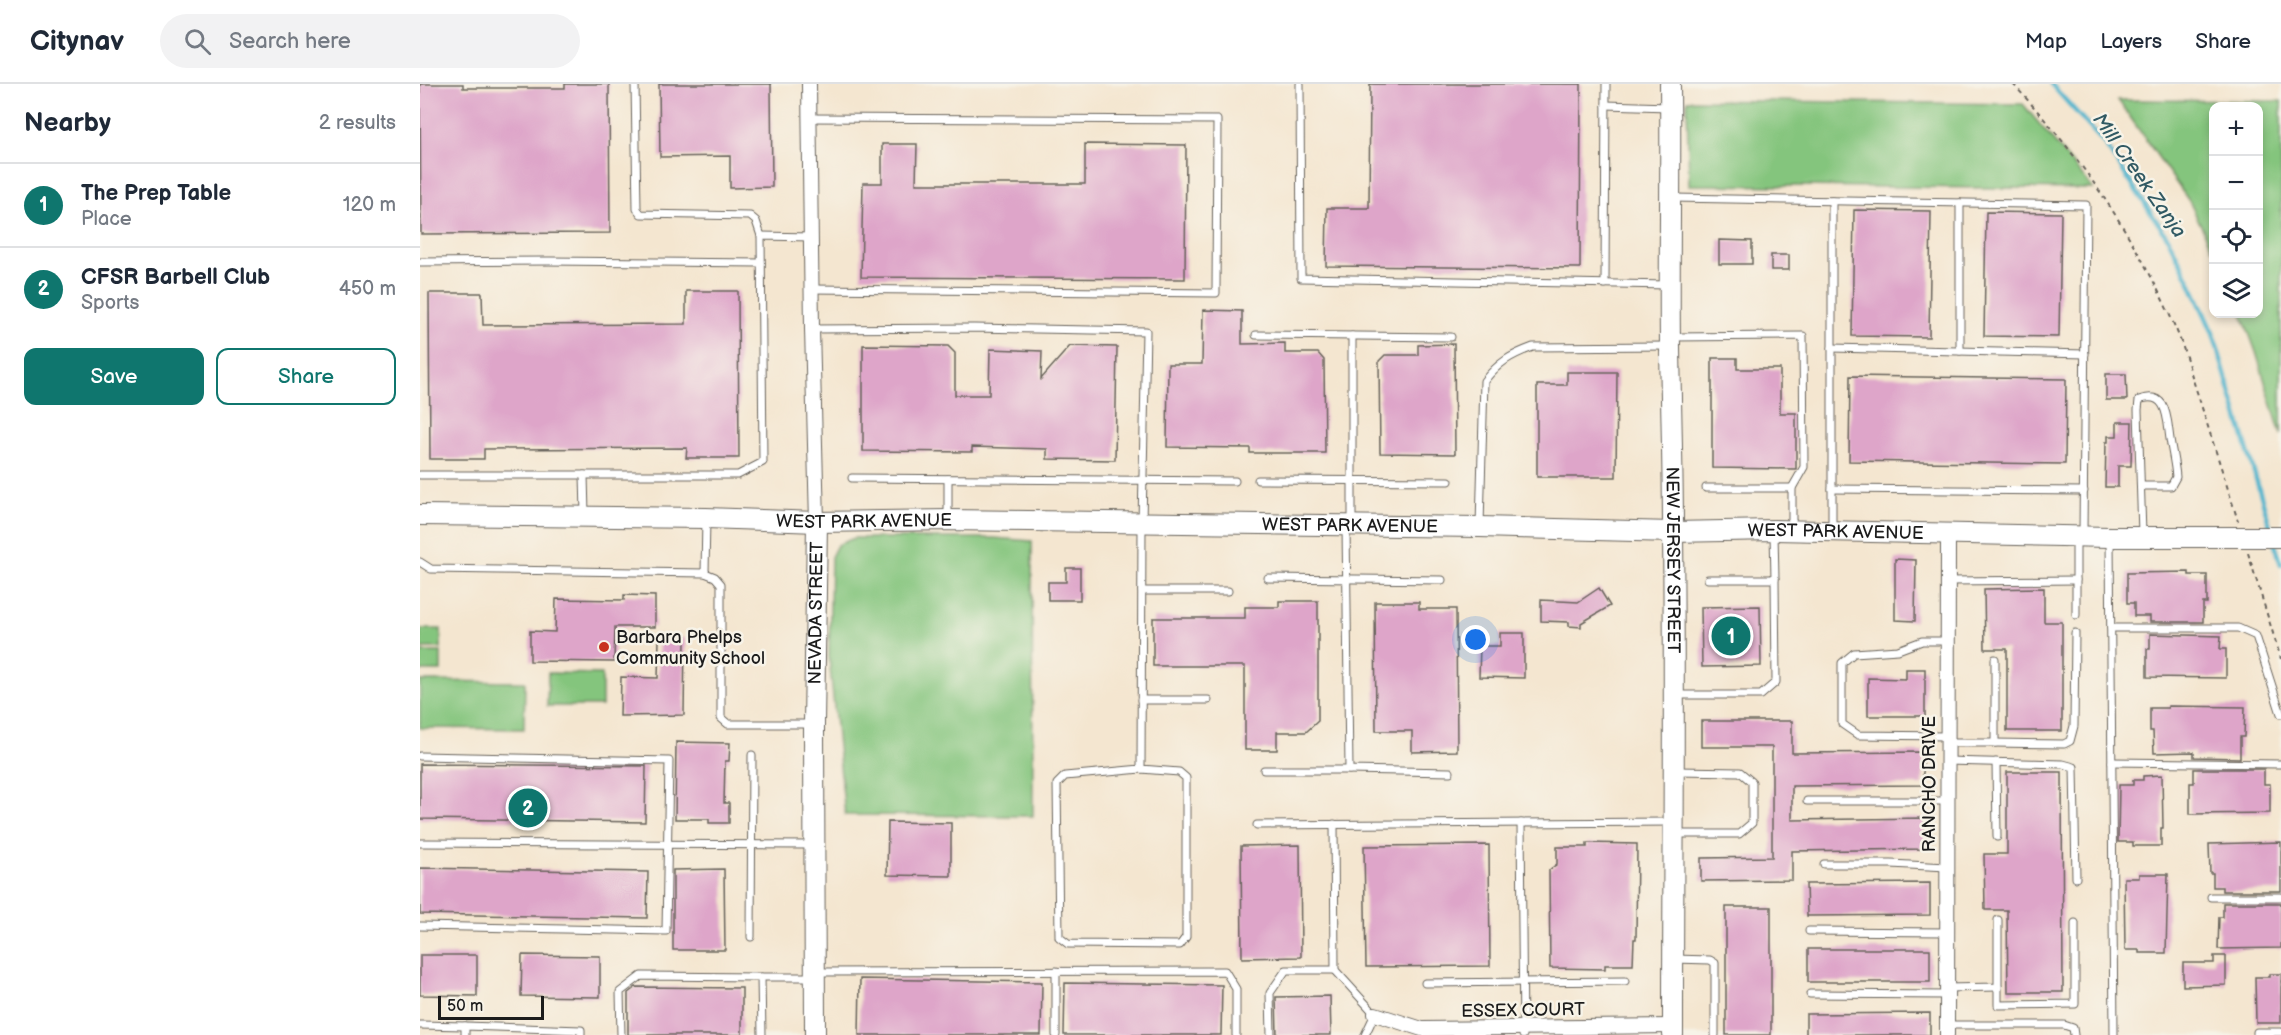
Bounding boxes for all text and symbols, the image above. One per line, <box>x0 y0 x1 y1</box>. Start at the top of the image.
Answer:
search box <box>160 14 580 68</box>
text: Citynav <box>30 25 124 58</box>
icon: search <box>181 25 214 58</box>
text: Search here <box>229 28 351 55</box>
text: Map <box>2025 29 2067 54</box>
text: Layers <box>2100 29 2162 54</box>
text: Share <box>2195 29 2251 54</box>
map controls <box>2209 102 2263 318</box>
button: + <box>2209 102 2263 156</box>
text: Nearby <box>24 108 111 139</box>
water label: Mill Creek Zanja <box>2087 109 2191 242</box>
text: 2 results <box>319 111 396 135</box>
button: − <box>2209 156 2263 210</box>
text: The Prep Table <box>81 180 231 207</box>
text: 1 <box>39 193 48 217</box>
text: 120 m <box>343 193 396 217</box>
text: Place <box>81 207 132 231</box>
button: locate <box>2209 210 2263 264</box>
text: CFSR Barbell Club <box>81 264 270 291</box>
button: layers <box>2209 264 2263 318</box>
text: 2 <box>38 277 49 301</box>
text: 450 m <box>339 277 396 301</box>
text: Sports <box>81 291 139 315</box>
button: Save <box>24 348 204 405</box>
button: Share <box>216 348 396 405</box>
street label: NEW JERSEY STREET <box>1661 466 1684 654</box>
street label: WEST PARK AVENUE <box>776 510 952 533</box>
street label: WEST PARK AVENUE <box>1262 514 1438 537</box>
street label: WEST PARK AVENUE <box>1748 520 1924 544</box>
street label: NEVADA STREET <box>805 541 828 685</box>
pin: 1 <box>1712 614 1750 658</box>
your location <box>1461 625 1490 654</box>
place label: Barbara Phelps Community School <box>616 627 765 669</box>
marker: Barbara Phelps Community School <box>597 640 611 654</box>
street label: RANCHO DRIVE <box>1919 716 1940 852</box>
pin: 2 <box>508 786 548 830</box>
scale bar <box>438 993 544 1020</box>
text: 50 m <box>447 997 483 1016</box>
street label: ESSEX COURT <box>1461 999 1585 1022</box>

